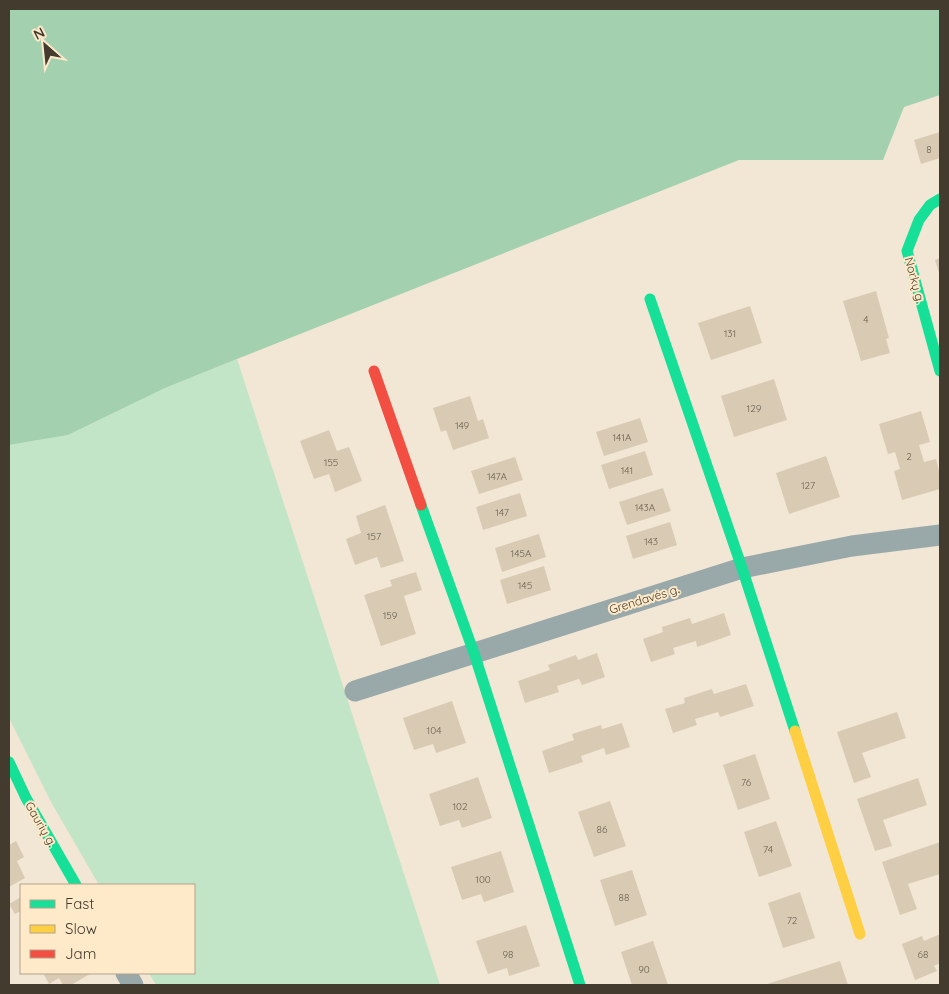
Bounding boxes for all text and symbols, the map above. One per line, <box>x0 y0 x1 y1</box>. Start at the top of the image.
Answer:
north arrow <box>20 20 70 70</box>
text: N <box>30 23 48 44</box>
house number: 8 <box>926 143 932 156</box>
street label: Norkų g. <box>902 255 928 305</box>
house number: 4 <box>863 313 869 326</box>
house number: 131 <box>724 327 736 340</box>
house number: 129 <box>747 402 762 415</box>
house number: 149 <box>455 419 470 432</box>
house number: 141A <box>613 431 632 444</box>
house number: 2 <box>906 450 912 463</box>
house number: 155 <box>324 456 338 469</box>
house number: 141 <box>621 464 633 477</box>
house number: 147A <box>487 470 508 483</box>
house number: 127 <box>801 479 815 492</box>
house number: 143A <box>635 501 656 514</box>
house number: 147 <box>495 506 509 519</box>
house number: 157 <box>367 530 381 543</box>
house number: 143 <box>644 535 658 548</box>
house number: 145A <box>511 547 532 560</box>
house number: 145 <box>518 579 532 592</box>
street label: Grendavės g. <box>607 581 681 617</box>
house number: 159 <box>383 609 398 622</box>
house number: 104 <box>427 724 441 737</box>
house number: 76 <box>741 776 752 789</box>
street label: Gaurių g. <box>22 799 60 849</box>
house number: 102 <box>452 800 468 813</box>
house number: 86 <box>597 823 608 836</box>
house number: 74 <box>763 843 773 856</box>
house number: 100 <box>475 873 491 886</box>
legend <box>20 884 195 974</box>
house number: 88 <box>619 891 629 904</box>
text: Fast <box>65 894 94 913</box>
house number: 72 <box>787 914 798 927</box>
text: Slow <box>65 919 97 938</box>
text: Jam <box>65 944 96 963</box>
house number: 98 <box>503 948 513 961</box>
house number: 68 <box>918 948 928 961</box>
house number: 90 <box>638 963 650 976</box>

